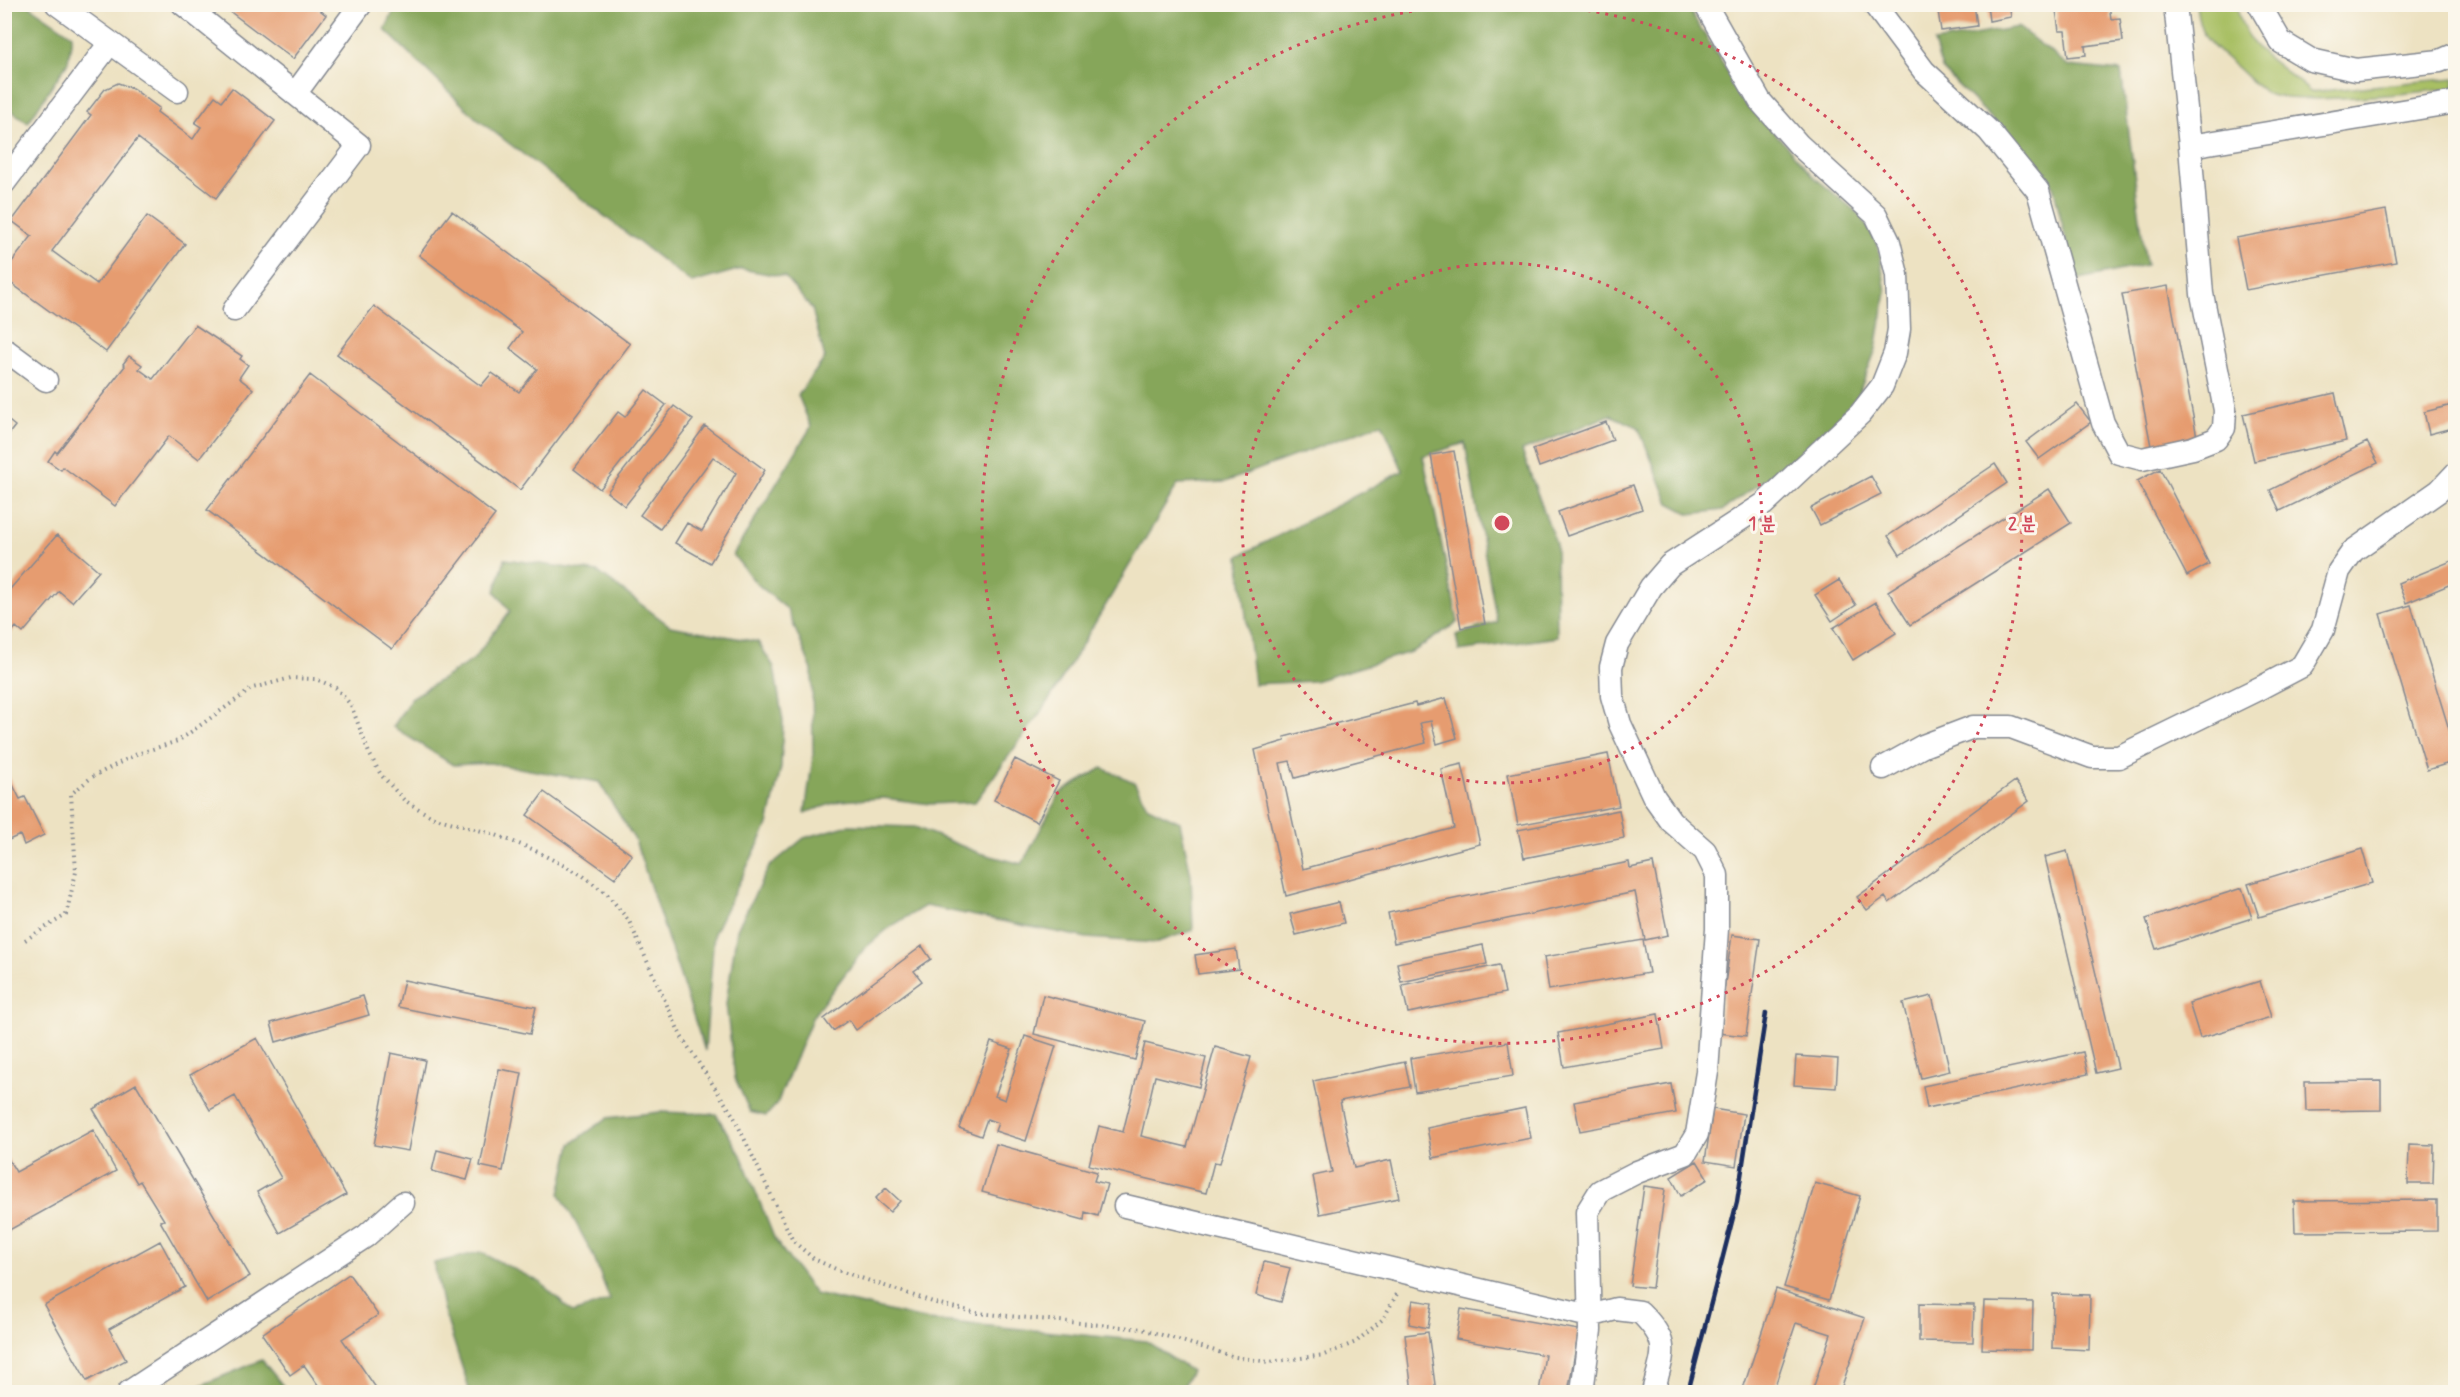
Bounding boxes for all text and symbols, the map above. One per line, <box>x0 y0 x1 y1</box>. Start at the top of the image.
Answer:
text: 1 분 <box>1748 512 1776 536</box>
text: 2 분 <box>2008 512 2036 536</box>
centre of rings <box>1492 513 1512 533</box>

